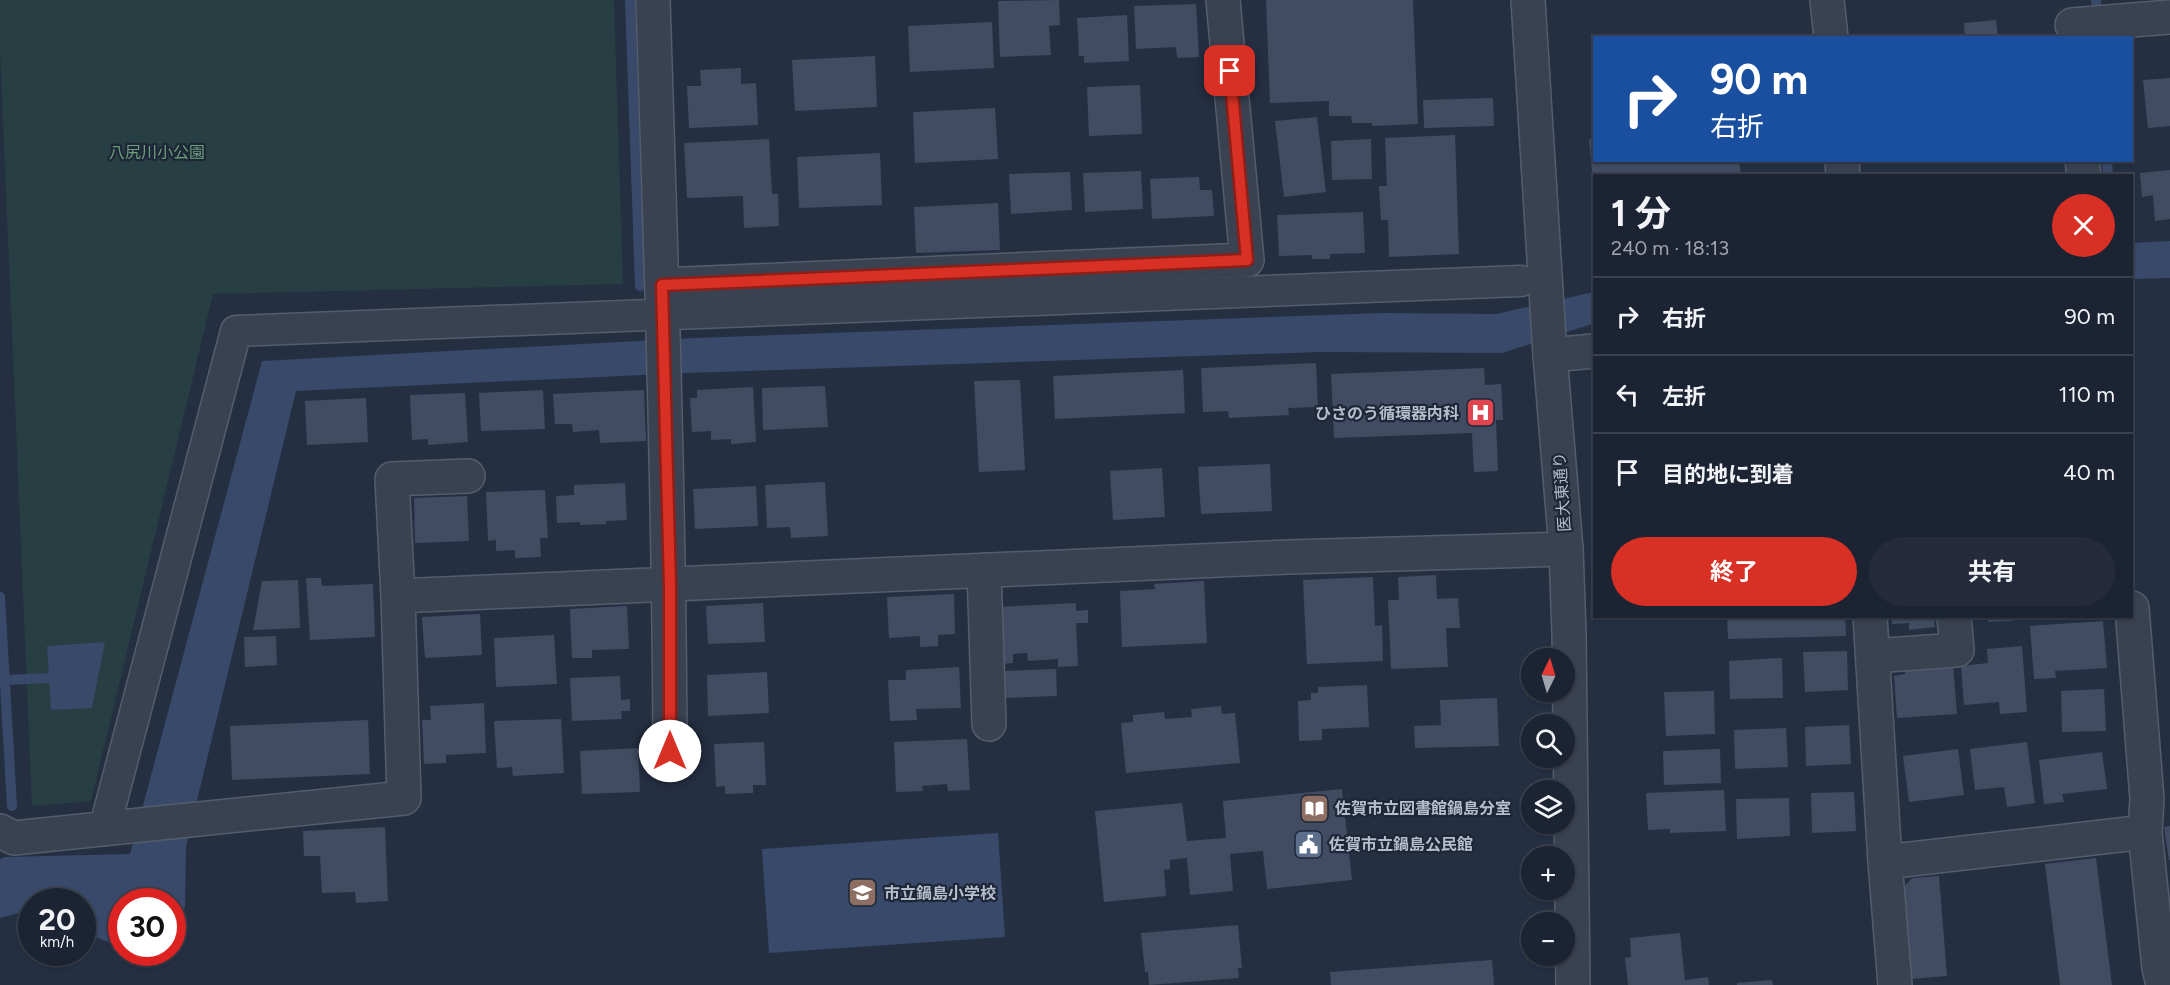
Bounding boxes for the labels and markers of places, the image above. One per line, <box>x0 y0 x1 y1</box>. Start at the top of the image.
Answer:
pin <box>1204 45 1255 96</box>
hospital icon: ひさのう循環器内科 <box>1464 397 1496 429</box>
place label: ひさのう循環器内科 <box>1315 404 1459 423</box>
library icon: 佐賀市立図書館鍋島分室 <box>1298 792 1330 824</box>
place label: 佐賀市立図書館鍋島分室 <box>1334 799 1511 818</box>
public building icon: 佐賀市立鍋島公民館 <box>1292 828 1324 860</box>
place label: 佐賀市立鍋島公民館 <box>1328 835 1473 854</box>
school or university icon: 市立鍋島小学校 <box>847 877 879 909</box>
place label: 市立鍋島小学校 <box>884 884 996 903</box>

